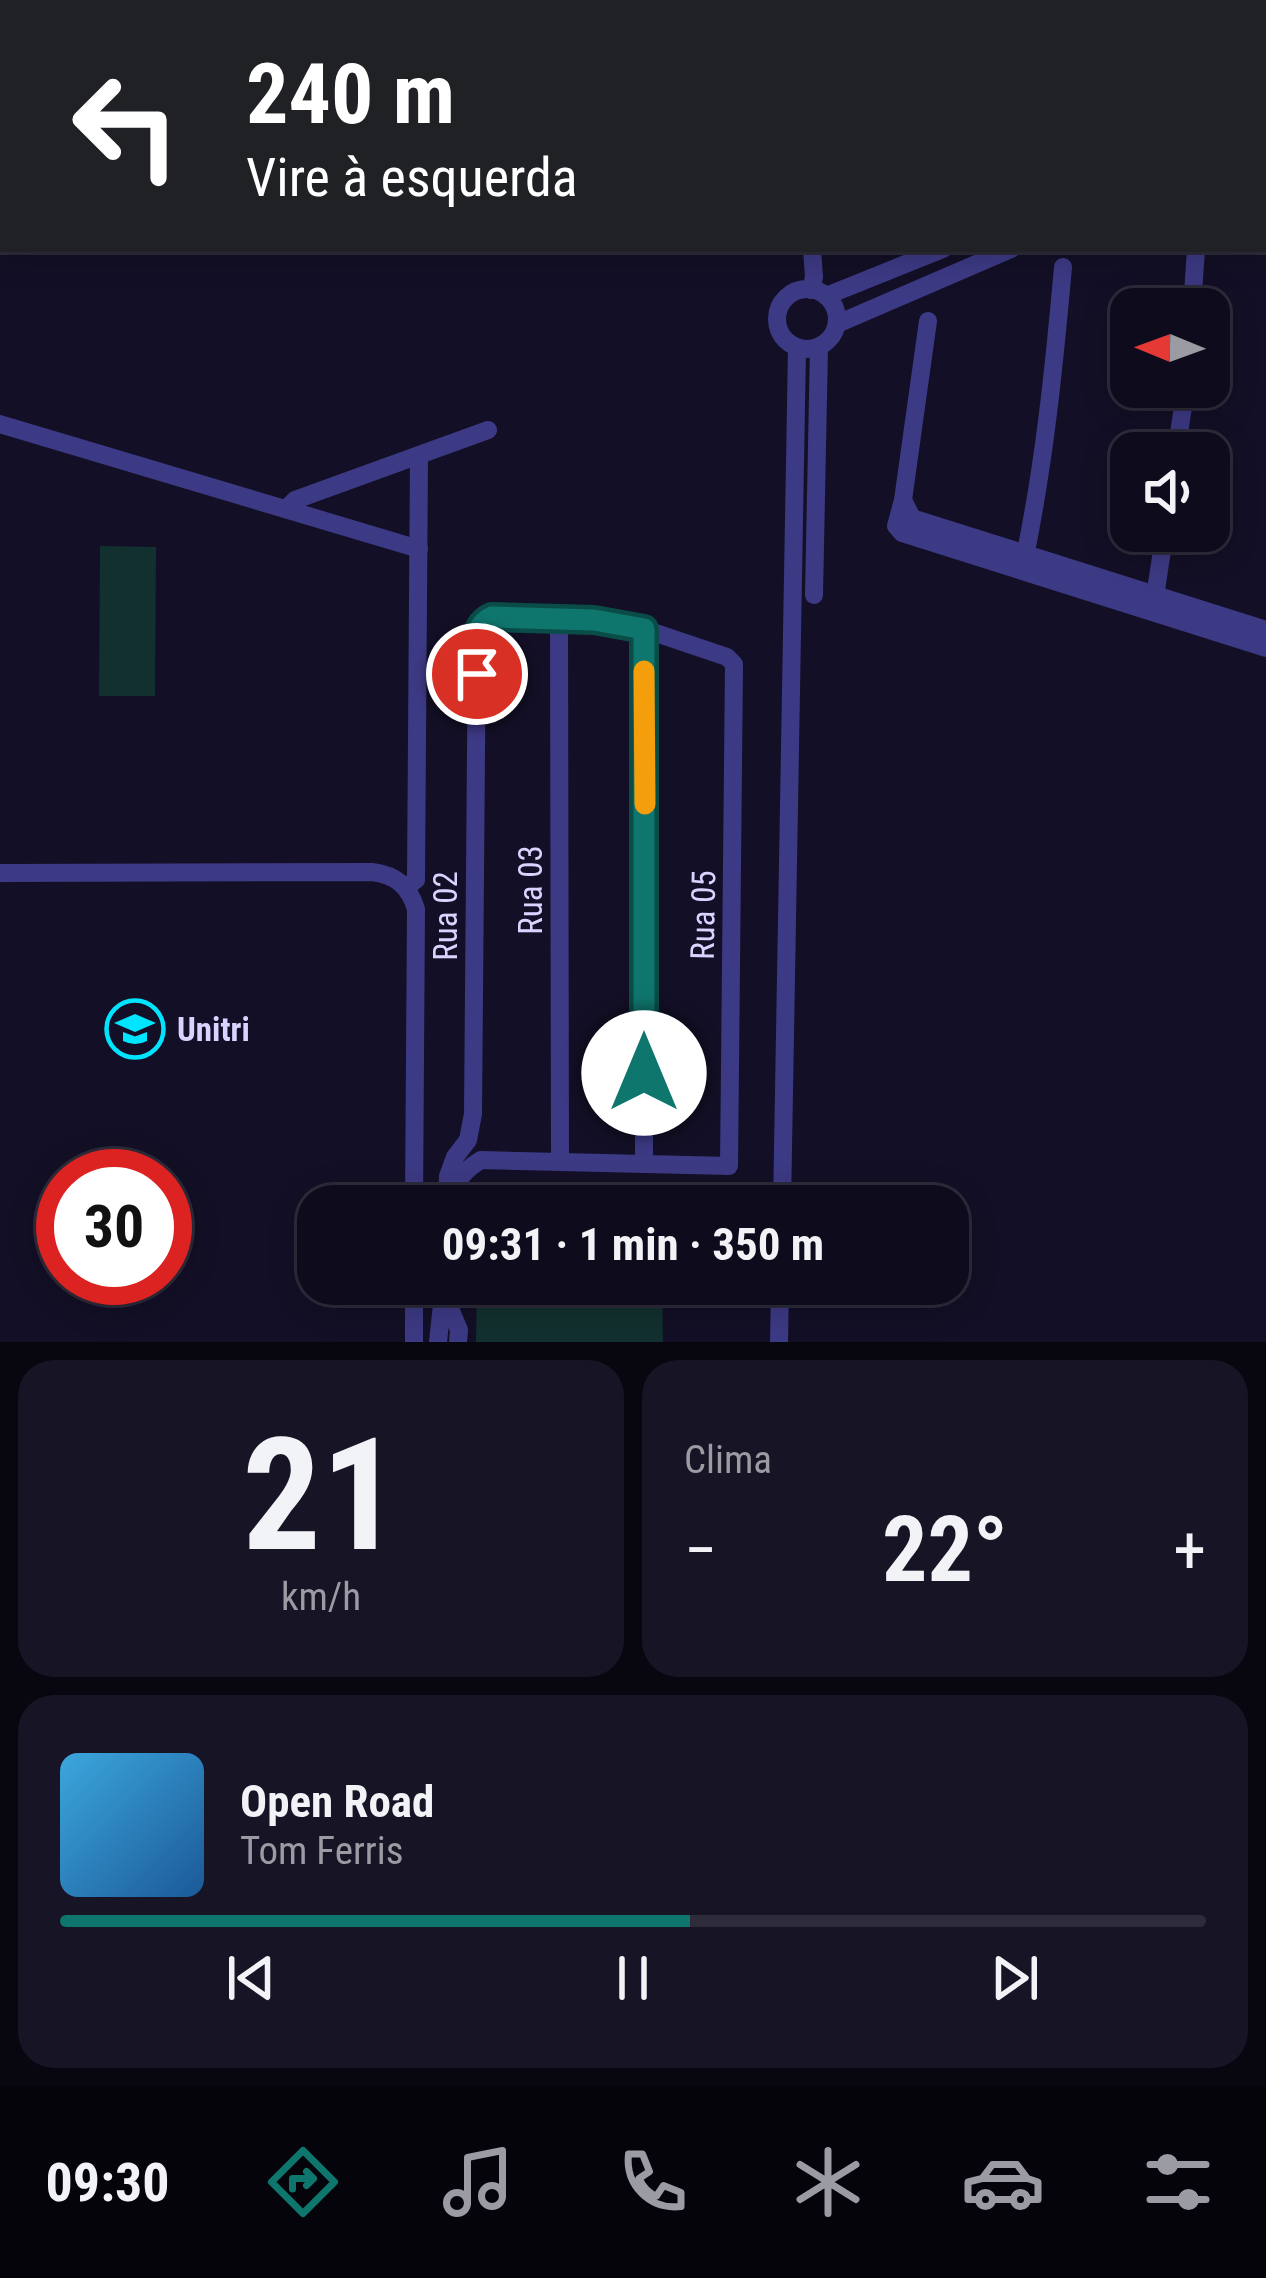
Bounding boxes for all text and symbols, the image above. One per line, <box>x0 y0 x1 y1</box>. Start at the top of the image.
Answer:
text: 240 m <box>246 45 455 144</box>
icon: left <box>48 48 204 204</box>
text: Vire à esquerda <box>246 146 578 209</box>
north arrow <box>1110 288 1230 408</box>
map controls <box>1110 288 1230 552</box>
button: sound <box>1110 432 1230 552</box>
pin <box>426 623 528 725</box>
icon: arrive <box>444 641 510 707</box>
street label: Rua 03 <box>511 845 550 935</box>
street label: Rua 05 <box>683 870 723 960</box>
street label: Rua 02 <box>426 871 465 961</box>
school or university icon: Unitri <box>104 998 166 1060</box>
place label: Unitri <box>177 1010 250 1049</box>
position arrow <box>581 1010 707 1136</box>
speed limit sign: 30 <box>36 1149 192 1305</box>
text: 09:31 · 1 min · 350 m <box>442 1218 824 1271</box>
text: 21 <box>242 1404 400 1587</box>
text: Clima <box>684 1437 772 1483</box>
text: 22° <box>882 1498 1008 1603</box>
text: − <box>684 1512 717 1589</box>
text: + <box>1173 1512 1206 1589</box>
text: km/h <box>281 1574 361 1620</box>
text: Open Road <box>240 1775 434 1828</box>
text: Tom Ferris <box>240 1828 403 1874</box>
icon: previous <box>218 1945 284 2011</box>
icon: pause <box>600 1945 666 2011</box>
icon: next <box>982 1945 1048 2011</box>
icon: directions <box>261 2140 345 2224</box>
icon: music <box>436 2140 520 2224</box>
icon: phone <box>611 2140 695 2224</box>
icon: climate <box>786 2140 870 2224</box>
icon: car <box>961 2140 1045 2224</box>
icon: filters <box>1136 2140 1220 2224</box>
text: 09:30 <box>46 2151 170 2214</box>

